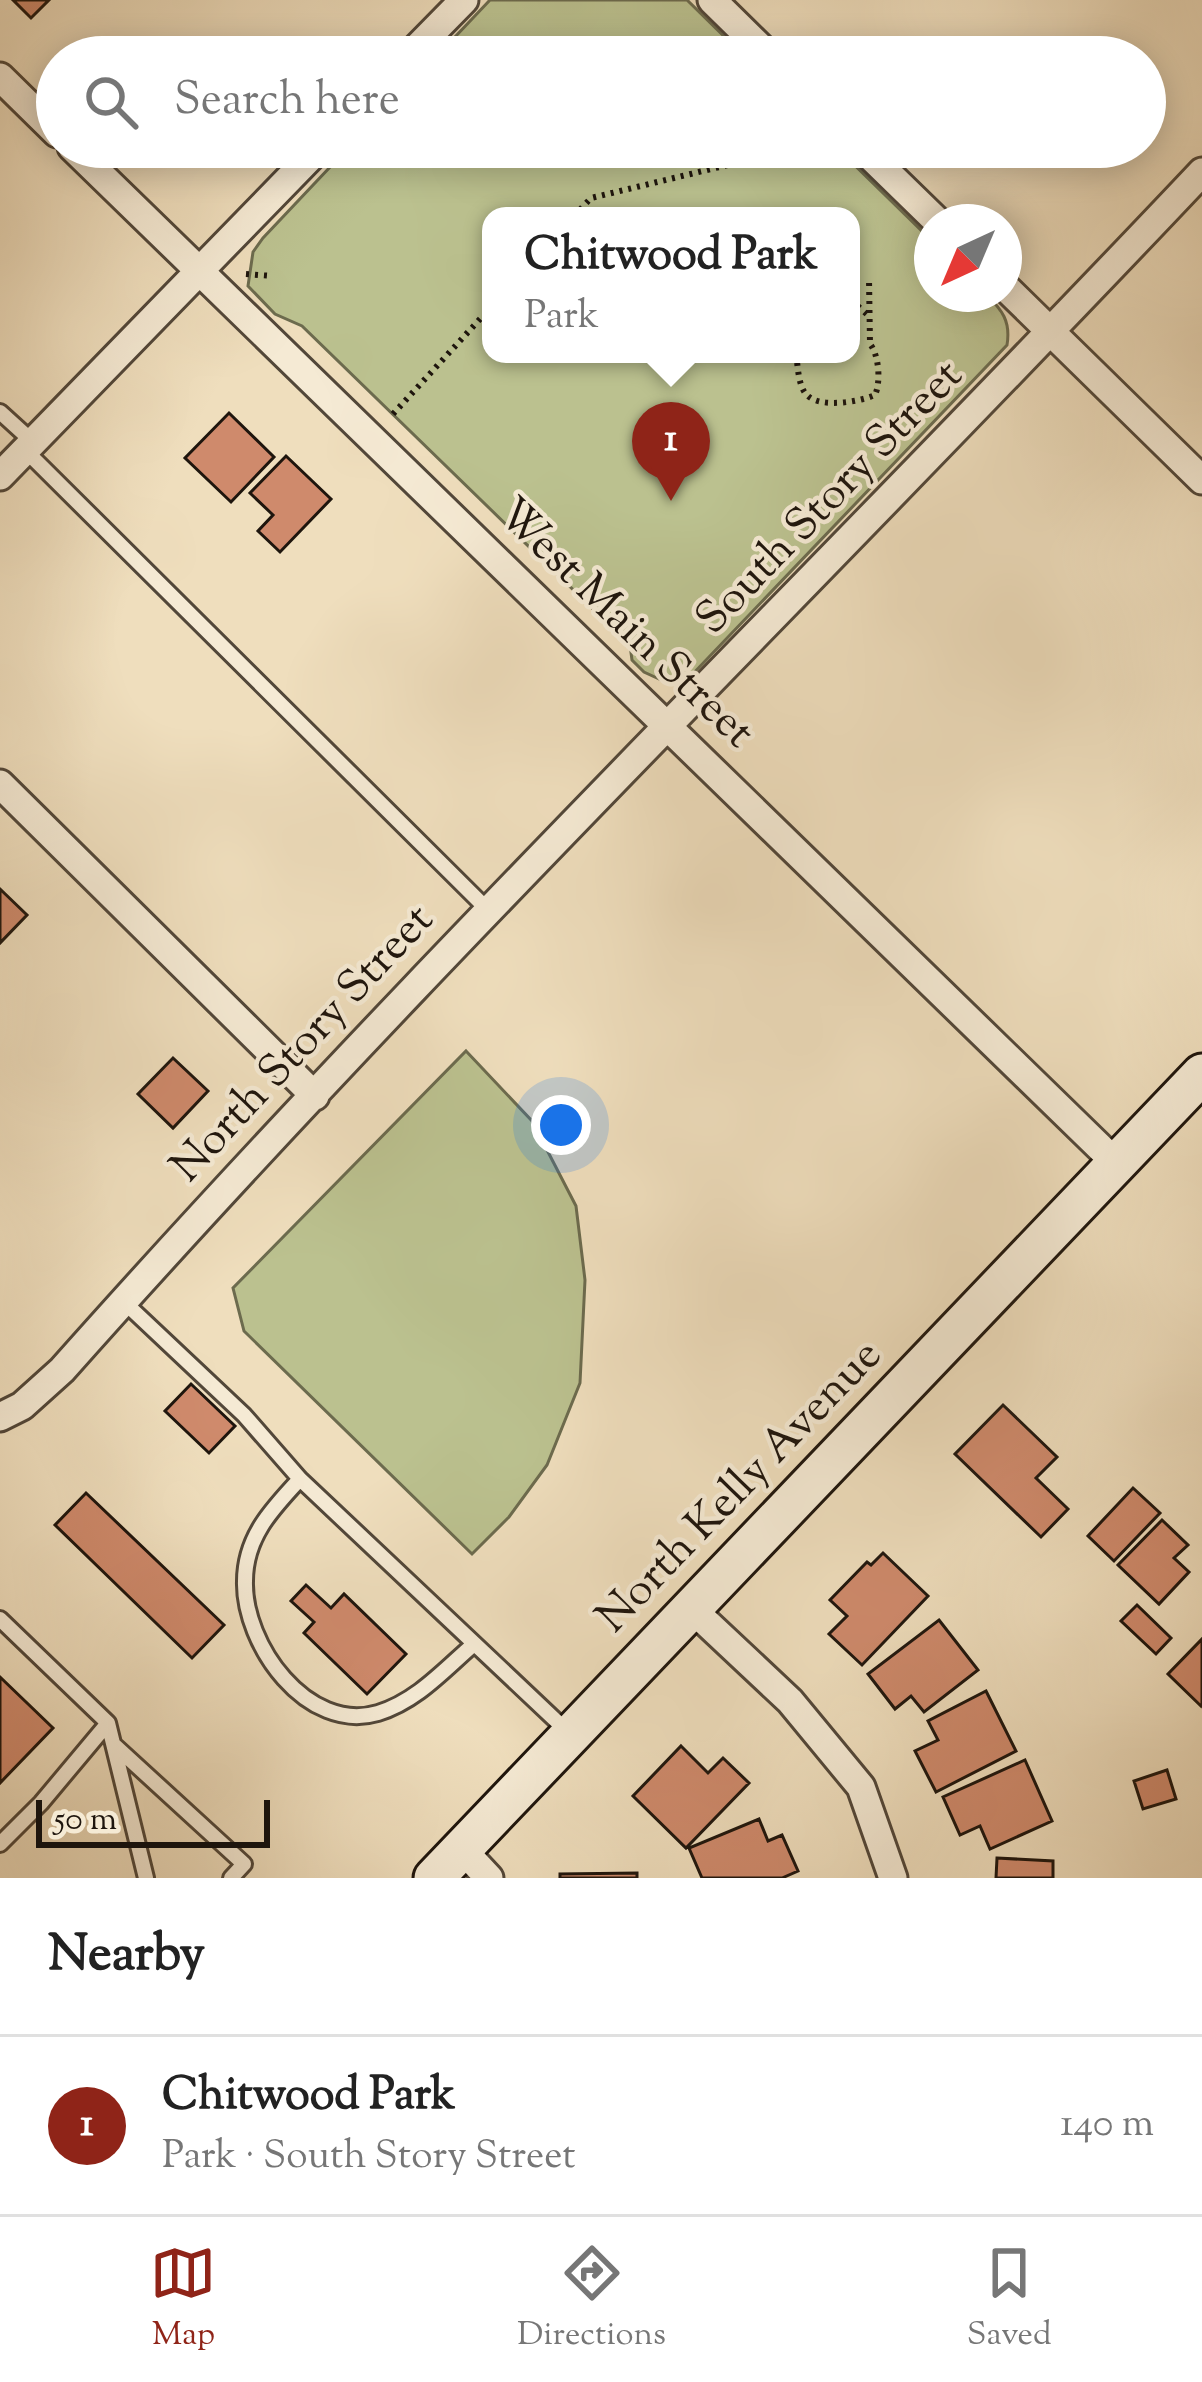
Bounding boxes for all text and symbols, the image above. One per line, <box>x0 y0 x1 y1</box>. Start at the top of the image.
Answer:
search box <box>36 36 1166 168</box>
icon: search <box>78 69 144 135</box>
text: Search here <box>174 70 400 135</box>
north arrow <box>914 204 1022 312</box>
popup <box>482 207 860 363</box>
text: Chitwood Park <box>524 225 818 290</box>
text: Park <box>524 290 599 346</box>
street label: South Story Street <box>682 347 980 651</box>
pin: 1 <box>632 402 710 501</box>
street label: West Main Street <box>480 485 768 765</box>
street label: North Story Street <box>157 891 451 1199</box>
your location <box>531 1095 591 1155</box>
street label: North Kelly Avenue <box>583 1326 899 1650</box>
scale bar <box>36 1794 270 1847</box>
text: 50 m <box>54 1797 117 1845</box>
text: Nearby <box>48 1920 205 1993</box>
text: Chitwood Park <box>162 2065 455 2130</box>
text: 1 <box>80 2098 94 2154</box>
text: 140 m <box>1060 2098 1154 2154</box>
text: Park · South Story Street <box>162 2130 576 2186</box>
tab: Map <box>150 2240 216 2360</box>
tab: Directions <box>517 2240 666 2360</box>
tab: Saved <box>967 2240 1052 2360</box>

